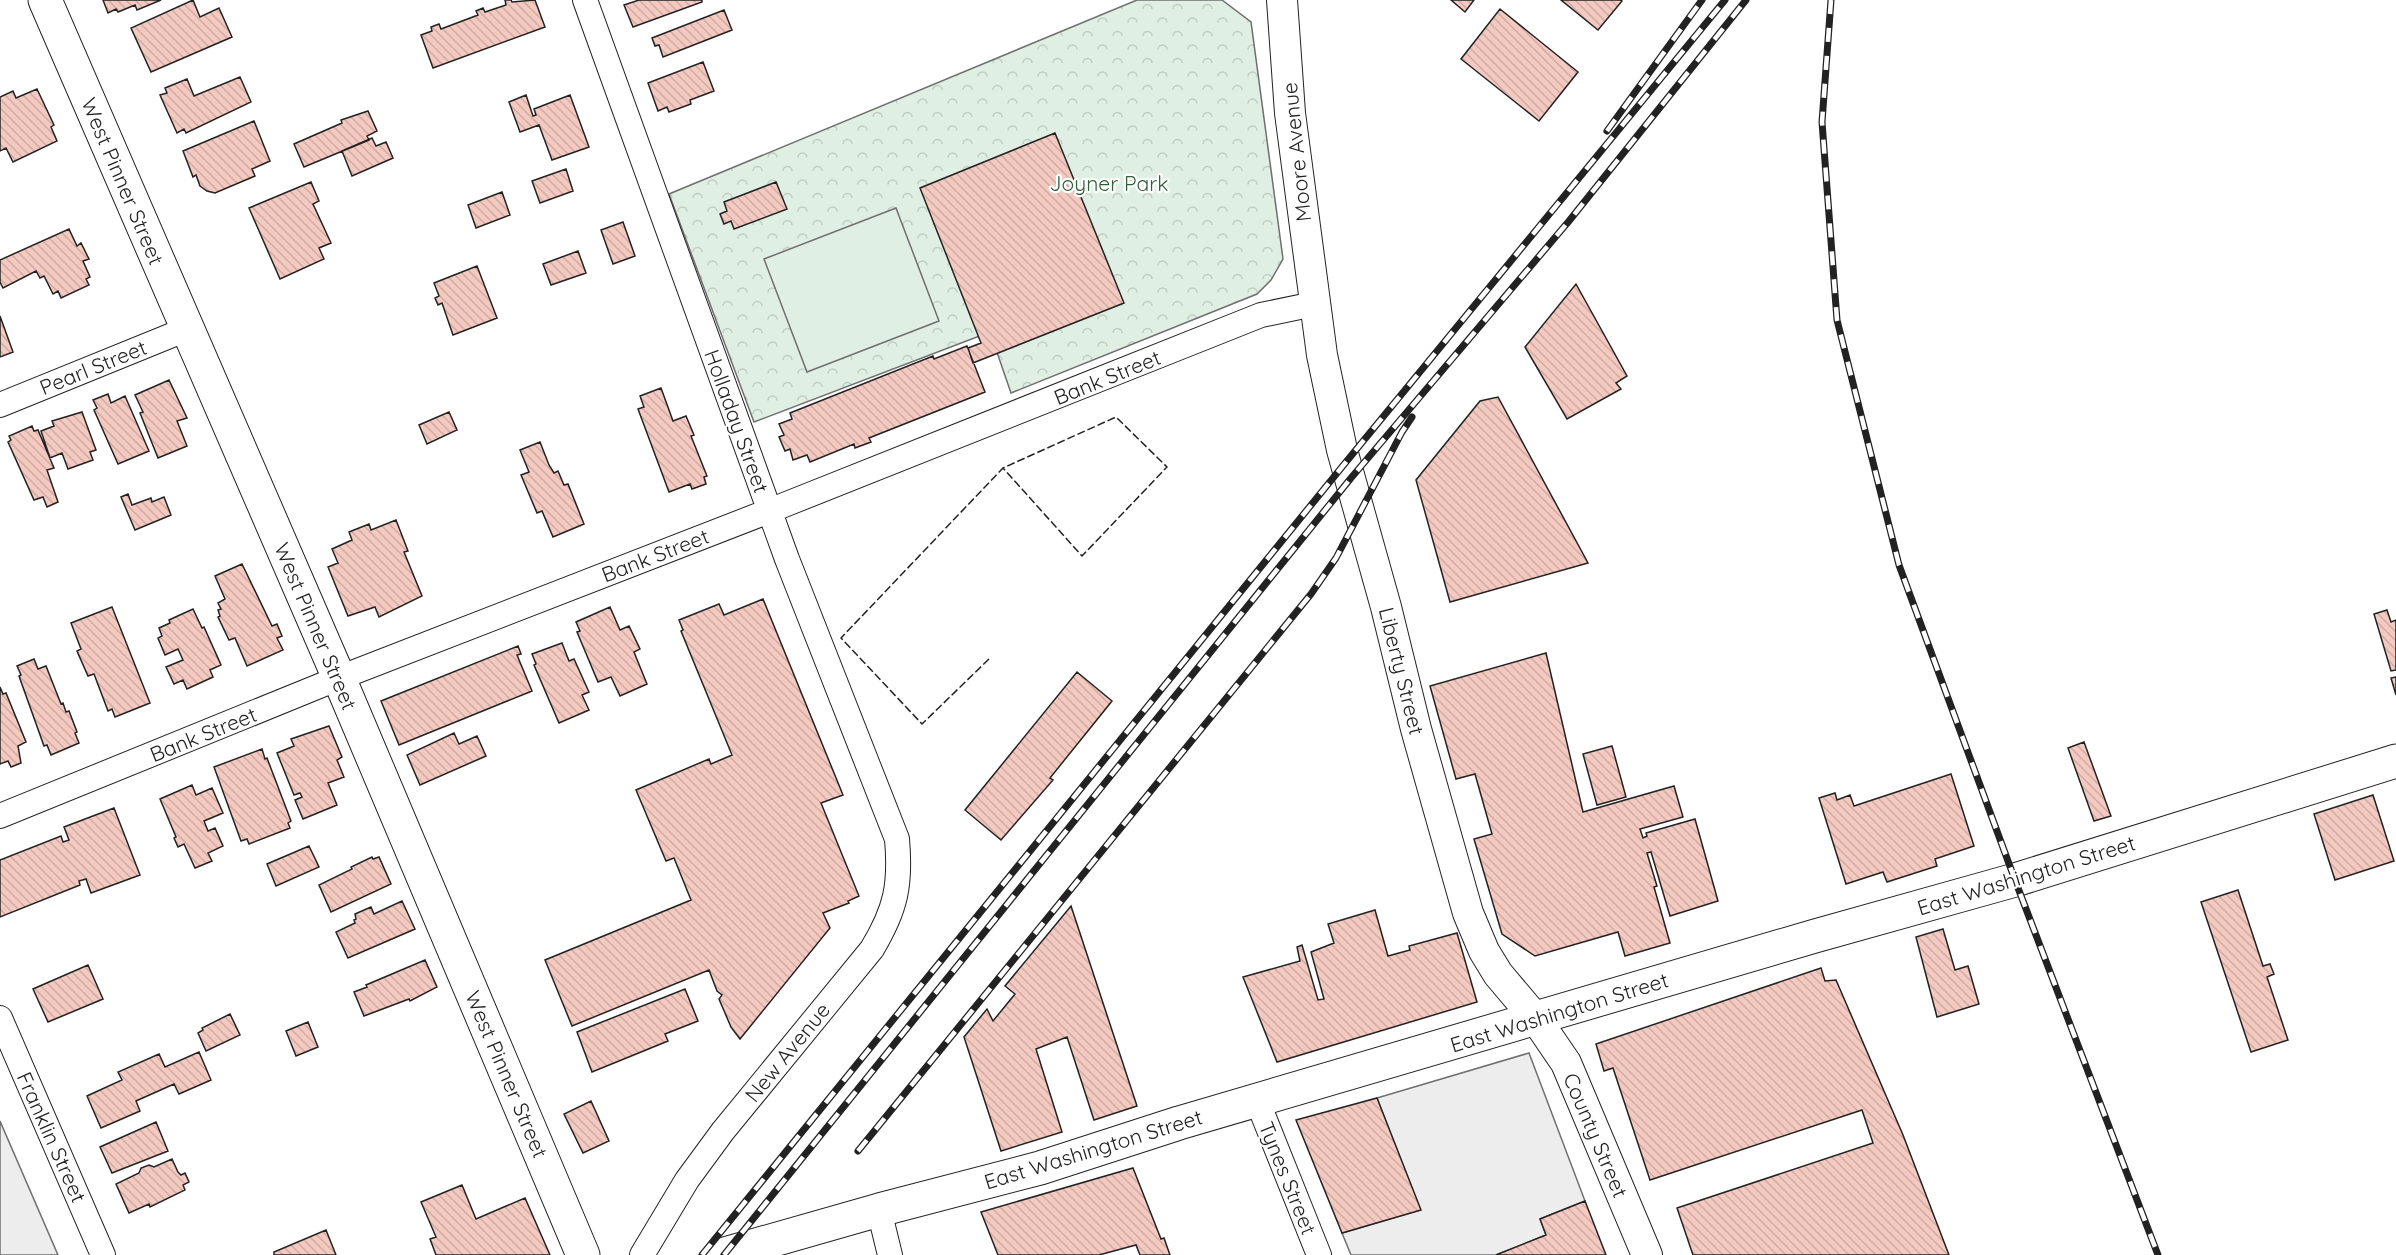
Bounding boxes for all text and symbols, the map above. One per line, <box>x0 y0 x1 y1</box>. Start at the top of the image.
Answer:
street label: Moore Avenue <box>1276 81 1316 223</box>
street label: West Pinner Street <box>76 94 170 268</box>
park label: Joyner Park <box>1050 170 1168 196</box>
street label: Pearl Street <box>36 334 150 400</box>
street label: Bank Street <box>1050 344 1164 410</box>
street label: Holladay Street <box>699 346 775 496</box>
street label: Bank Street <box>598 523 712 587</box>
street label: West Pinner Street <box>269 539 363 713</box>
street label: Liberty Street <box>1374 605 1430 737</box>
street label: Bank Street <box>146 701 260 767</box>
street label: East Washington Street <box>1914 829 2138 921</box>
street label: East Washington Street <box>1447 966 1671 1058</box>
street label: West Pinner Street <box>460 987 554 1161</box>
street label: New Avenue <box>739 997 835 1107</box>
street label: Franklin Street <box>12 1068 92 1206</box>
street label: County Street <box>1558 1069 1634 1201</box>
street label: East Washington Street <box>981 1103 1205 1195</box>
street label: Tynes Street <box>1254 1118 1322 1238</box>

